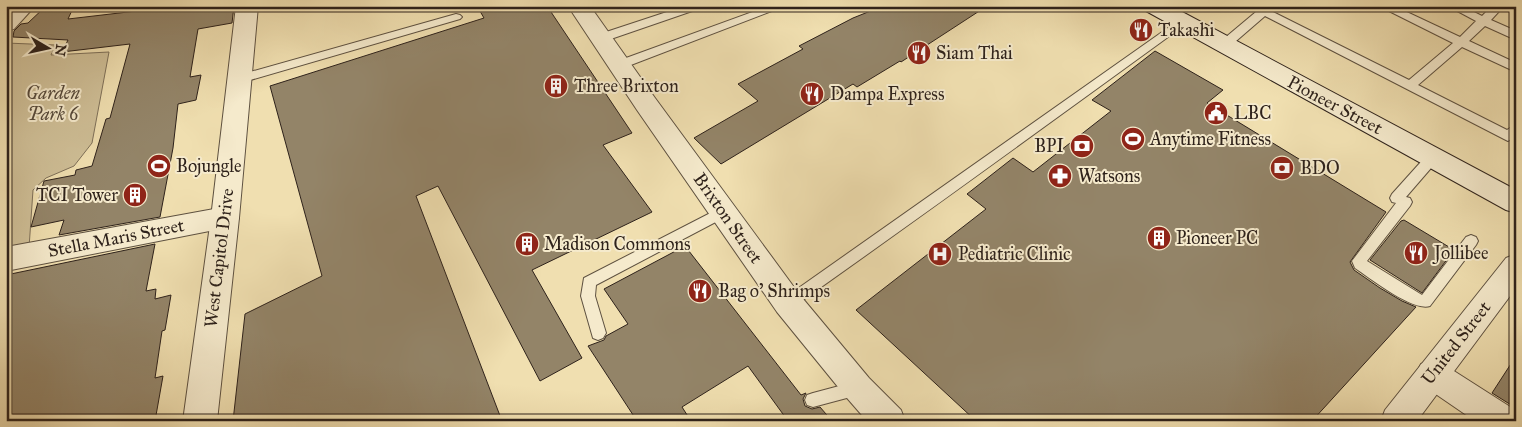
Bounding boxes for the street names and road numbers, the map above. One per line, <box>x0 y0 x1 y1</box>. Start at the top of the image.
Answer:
street label: Pioneer Street <box>1284 71 1387 140</box>
street label: Brixton Street <box>689 168 768 268</box>
street label: West Capitol Drive <box>200 187 238 329</box>
street label: Stella Maris Street <box>46 214 187 262</box>
street label: United Street <box>1417 296 1496 389</box>

